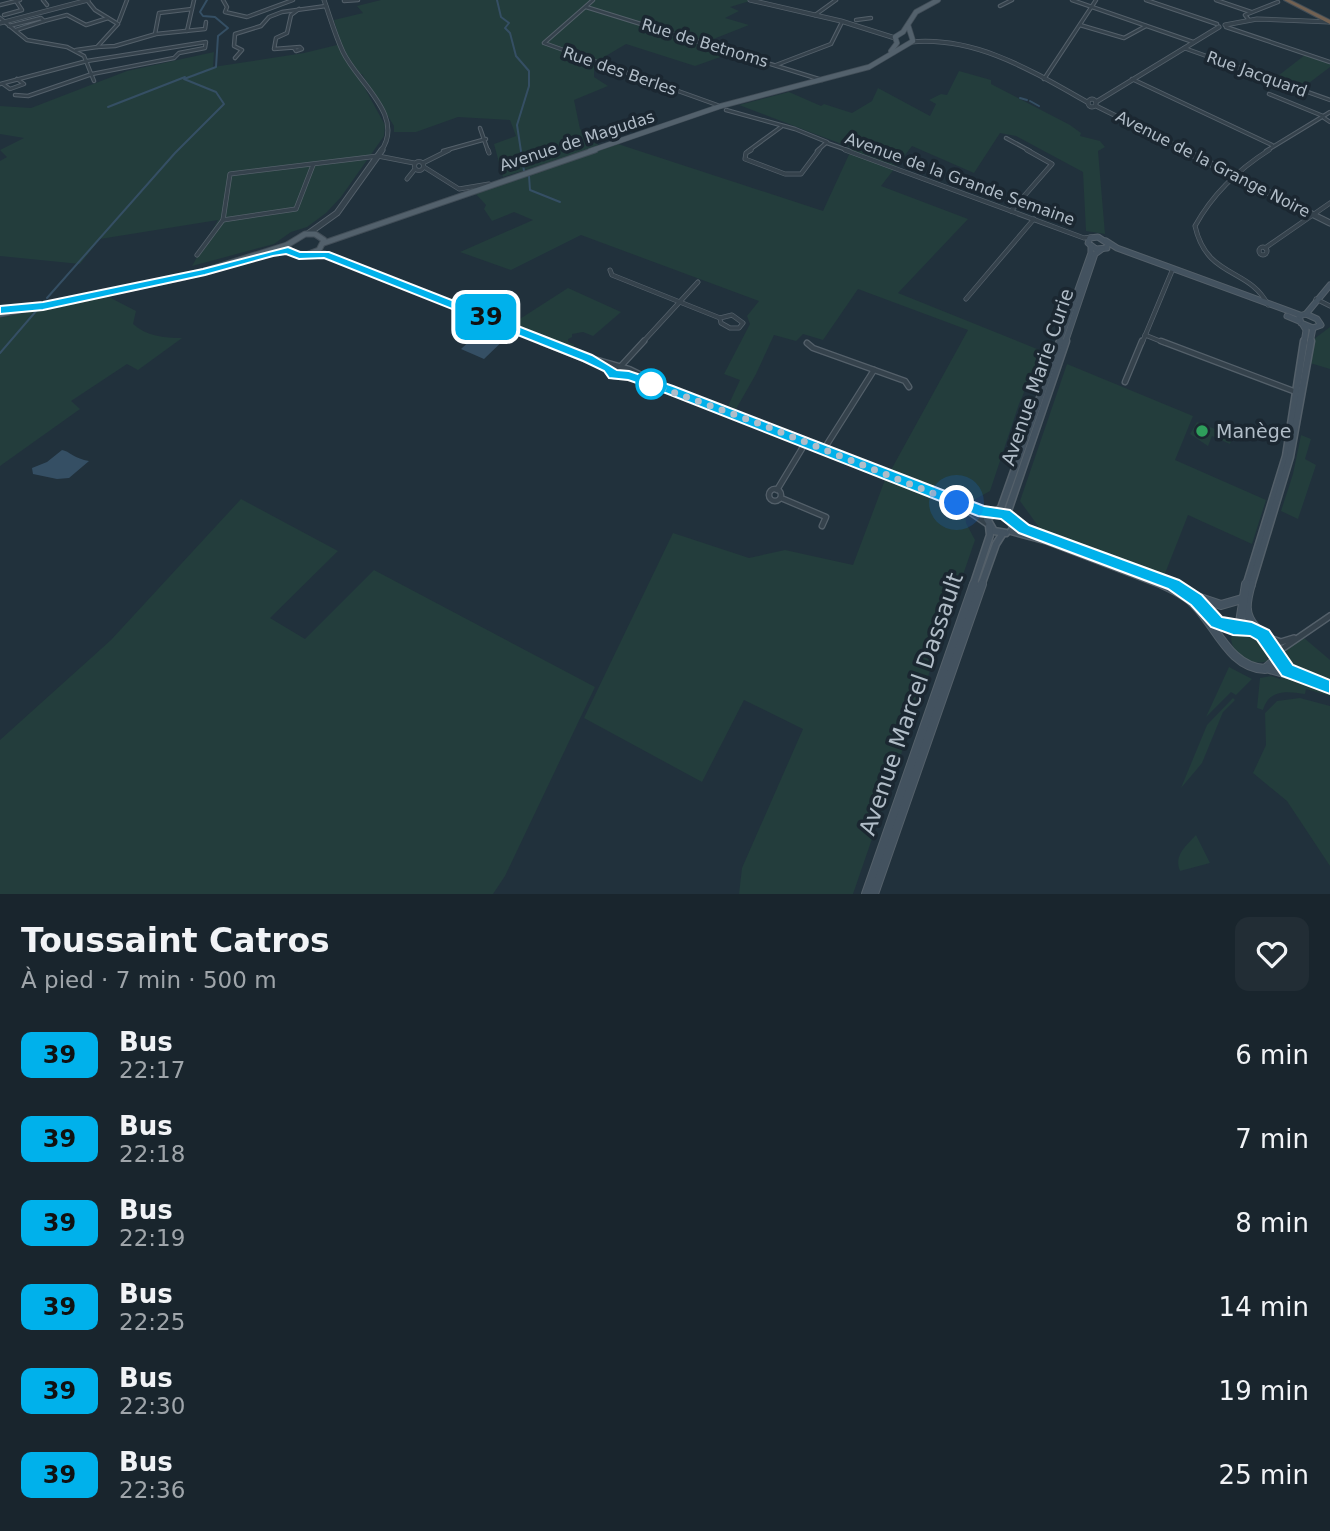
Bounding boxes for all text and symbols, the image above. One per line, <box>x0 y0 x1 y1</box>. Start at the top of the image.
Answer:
street label: Rue de Betnoms <box>639 15 771 71</box>
street label: Rue des Berles <box>561 43 679 99</box>
street label: Rue Jacquard <box>1204 47 1310 101</box>
street label: Avenue de Magudas <box>497 107 657 175</box>
street label: Avenue de la Grange Noire <box>1113 107 1313 221</box>
street label: Avenue de la Grande Semaine <box>843 129 1077 229</box>
street label: Avenue Marie Curie <box>996 286 1078 468</box>
line badge: 39 <box>454 294 518 340</box>
text: 39 <box>469 303 503 331</box>
unlabelled marker <box>636 369 666 399</box>
place label: Manège <box>1216 420 1292 442</box>
marker: Manège <box>1194 423 1210 439</box>
your location <box>939 485 974 520</box>
street label: Avenue Marcel Dassault <box>854 569 968 839</box>
button: heart <box>1235 917 1309 991</box>
text: Toussaint Catros <box>21 921 330 960</box>
text: À pied · 7 min · 500 m <box>21 967 277 993</box>
text: Bus <box>119 1027 173 1057</box>
text: 6 min <box>1235 1040 1309 1070</box>
text: 39 <box>43 1041 76 1069</box>
text: 22:17 <box>119 1057 185 1083</box>
text: Bus <box>119 1111 173 1141</box>
text: 7 min <box>1235 1124 1309 1154</box>
text: 39 <box>43 1125 76 1153</box>
text: 22:18 <box>119 1141 185 1167</box>
text: Bus <box>119 1195 173 1225</box>
text: 8 min <box>1235 1208 1309 1238</box>
text: 39 <box>43 1209 76 1237</box>
text: 22:19 <box>119 1225 185 1251</box>
text: Bus <box>119 1279 173 1309</box>
text: 14 min <box>1219 1292 1309 1322</box>
text: 39 <box>43 1293 76 1321</box>
text: 22:25 <box>119 1309 185 1335</box>
text: Bus <box>119 1363 173 1393</box>
text: 19 min <box>1219 1376 1309 1406</box>
text: 39 <box>43 1377 76 1405</box>
text: 22:30 <box>119 1393 185 1419</box>
text: Bus <box>119 1447 173 1477</box>
text: 25 min <box>1219 1460 1309 1490</box>
text: 39 <box>43 1461 76 1489</box>
text: 22:36 <box>119 1477 185 1503</box>

